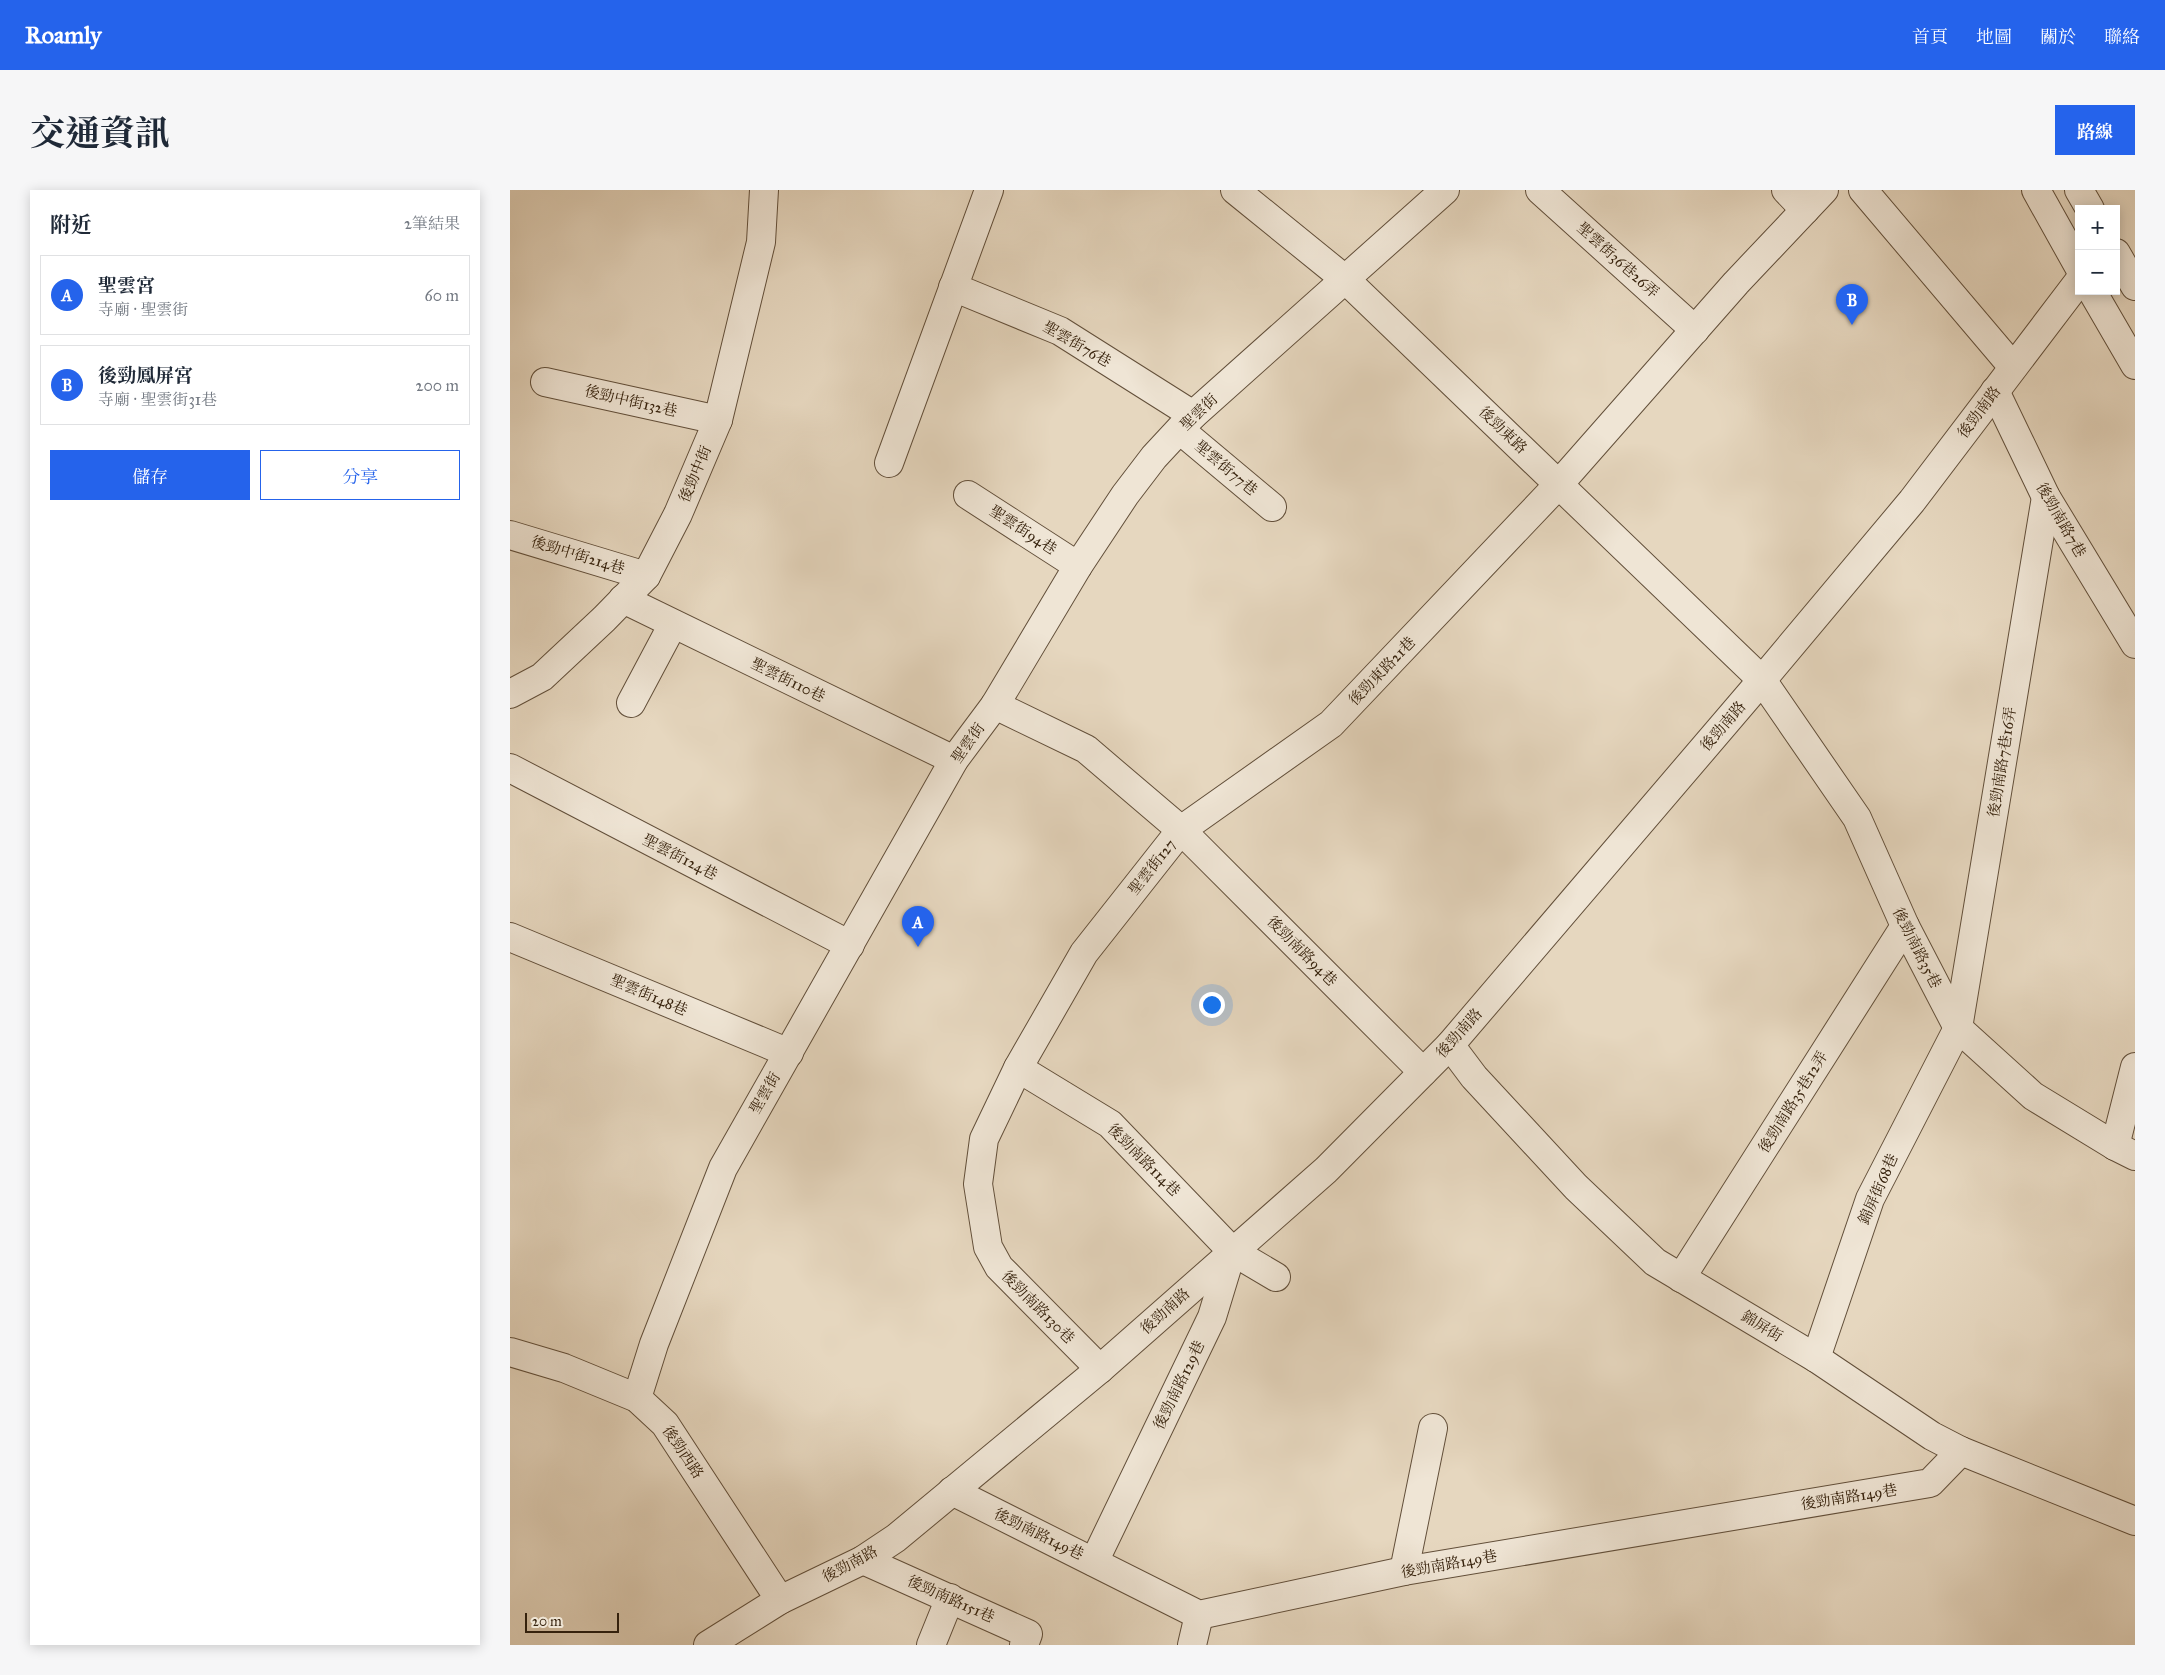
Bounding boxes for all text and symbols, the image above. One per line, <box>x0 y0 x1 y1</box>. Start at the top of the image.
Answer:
text: Roamly <box>25 20 102 50</box>
text: 首頁 <box>1912 26 1948 48</box>
text: 地圖 <box>1976 26 2012 48</box>
text: 關於 <box>2040 26 2076 48</box>
text: 聯絡 <box>2104 26 2140 48</box>
button: 路線 <box>2055 105 2135 155</box>
text: 交通資訊 <box>30 112 170 155</box>
map controls <box>2075 205 2120 295</box>
button: + <box>2075 205 2120 250</box>
text: 附近 <box>50 212 92 238</box>
text: 2筆結果 <box>404 214 460 233</box>
street label: 聖雲街36巷26弄 <box>1573 219 1663 301</box>
button: − <box>2075 250 2120 295</box>
text: 聖雲宮 <box>98 274 155 297</box>
pin: B <box>1836 284 1868 325</box>
text: A <box>62 286 72 305</box>
text: 60 m <box>425 286 459 305</box>
text: 寺廟 · 聖雲街 <box>98 300 188 319</box>
street label: 聖雲街76巷 <box>1040 317 1114 371</box>
text: 後勁鳳屏宮 <box>98 364 193 387</box>
text: B <box>62 376 72 395</box>
text: 200 m <box>416 376 459 395</box>
street label: 後勁中街132巷 <box>583 382 679 420</box>
street label: 後勁南路 <box>1954 383 2004 441</box>
text: 寺廟 · 聖雲街31巷 <box>98 390 217 409</box>
street label: 聖雲街 <box>1177 390 1221 434</box>
street label: 後勁東路 <box>1475 403 1531 457</box>
street label: 聖雲街77巷 <box>1191 437 1261 499</box>
street label: 後勁中街 <box>675 443 715 505</box>
button: 儲存 <box>50 450 250 500</box>
button: 分享 <box>260 450 460 500</box>
street label: 後勁南路7巷 <box>2032 480 2090 560</box>
street label: 聖雲街94巷 <box>986 502 1060 558</box>
street label: 後勁中街214巷 <box>529 532 627 578</box>
street label: 後勁東路21巷 <box>1345 633 1419 709</box>
street label: 聖雲街110巷 <box>748 654 828 706</box>
street label: 後勁南路 <box>1697 697 1749 755</box>
street label: 後勁南路7巷16弄 <box>1984 705 2020 819</box>
street label: 聖雲街 <box>948 719 988 767</box>
street label: 聖雲街124巷 <box>640 830 720 884</box>
street label: 聖雲街127 <box>1125 835 1179 899</box>
street label: 後勁南路35巷 <box>1889 905 1945 991</box>
pin: A <box>902 906 934 947</box>
street label: 後勁南路94巷 <box>1263 912 1341 990</box>
street label: 聖雲街148巷 <box>608 971 690 1019</box>
your location <box>1199 992 1225 1018</box>
street label: 後勁南路 <box>1432 1005 1486 1061</box>
street label: 後勁南路35巷12弄 <box>1755 1048 1831 1156</box>
street label: 聖雲街 <box>746 1069 784 1117</box>
street label: 後勁南路114巷 <box>1104 1120 1184 1200</box>
street label: 錦屏街68巷 <box>1854 1151 1902 1227</box>
street label: 後勁南路130巷 <box>998 1267 1078 1347</box>
street label: 後勁南路 <box>1137 1284 1193 1338</box>
street label: 錦屏街 <box>1738 1307 1786 1345</box>
street label: 後勁南路129巷 <box>1150 1338 1208 1432</box>
street label: 後勁西路 <box>659 1422 707 1482</box>
street label: 後勁南路149巷 <box>1800 1480 1898 1514</box>
street label: 後勁南路149巷 <box>991 1505 1087 1563</box>
street label: 後勁南路 <box>819 1542 881 1586</box>
street label: 後勁南路149巷 <box>1400 1547 1498 1581</box>
street label: 後勁南路151巷 <box>905 1572 997 1626</box>
scale bar <box>525 1610 619 1633</box>
text: 20 m <box>532 1613 562 1630</box>

